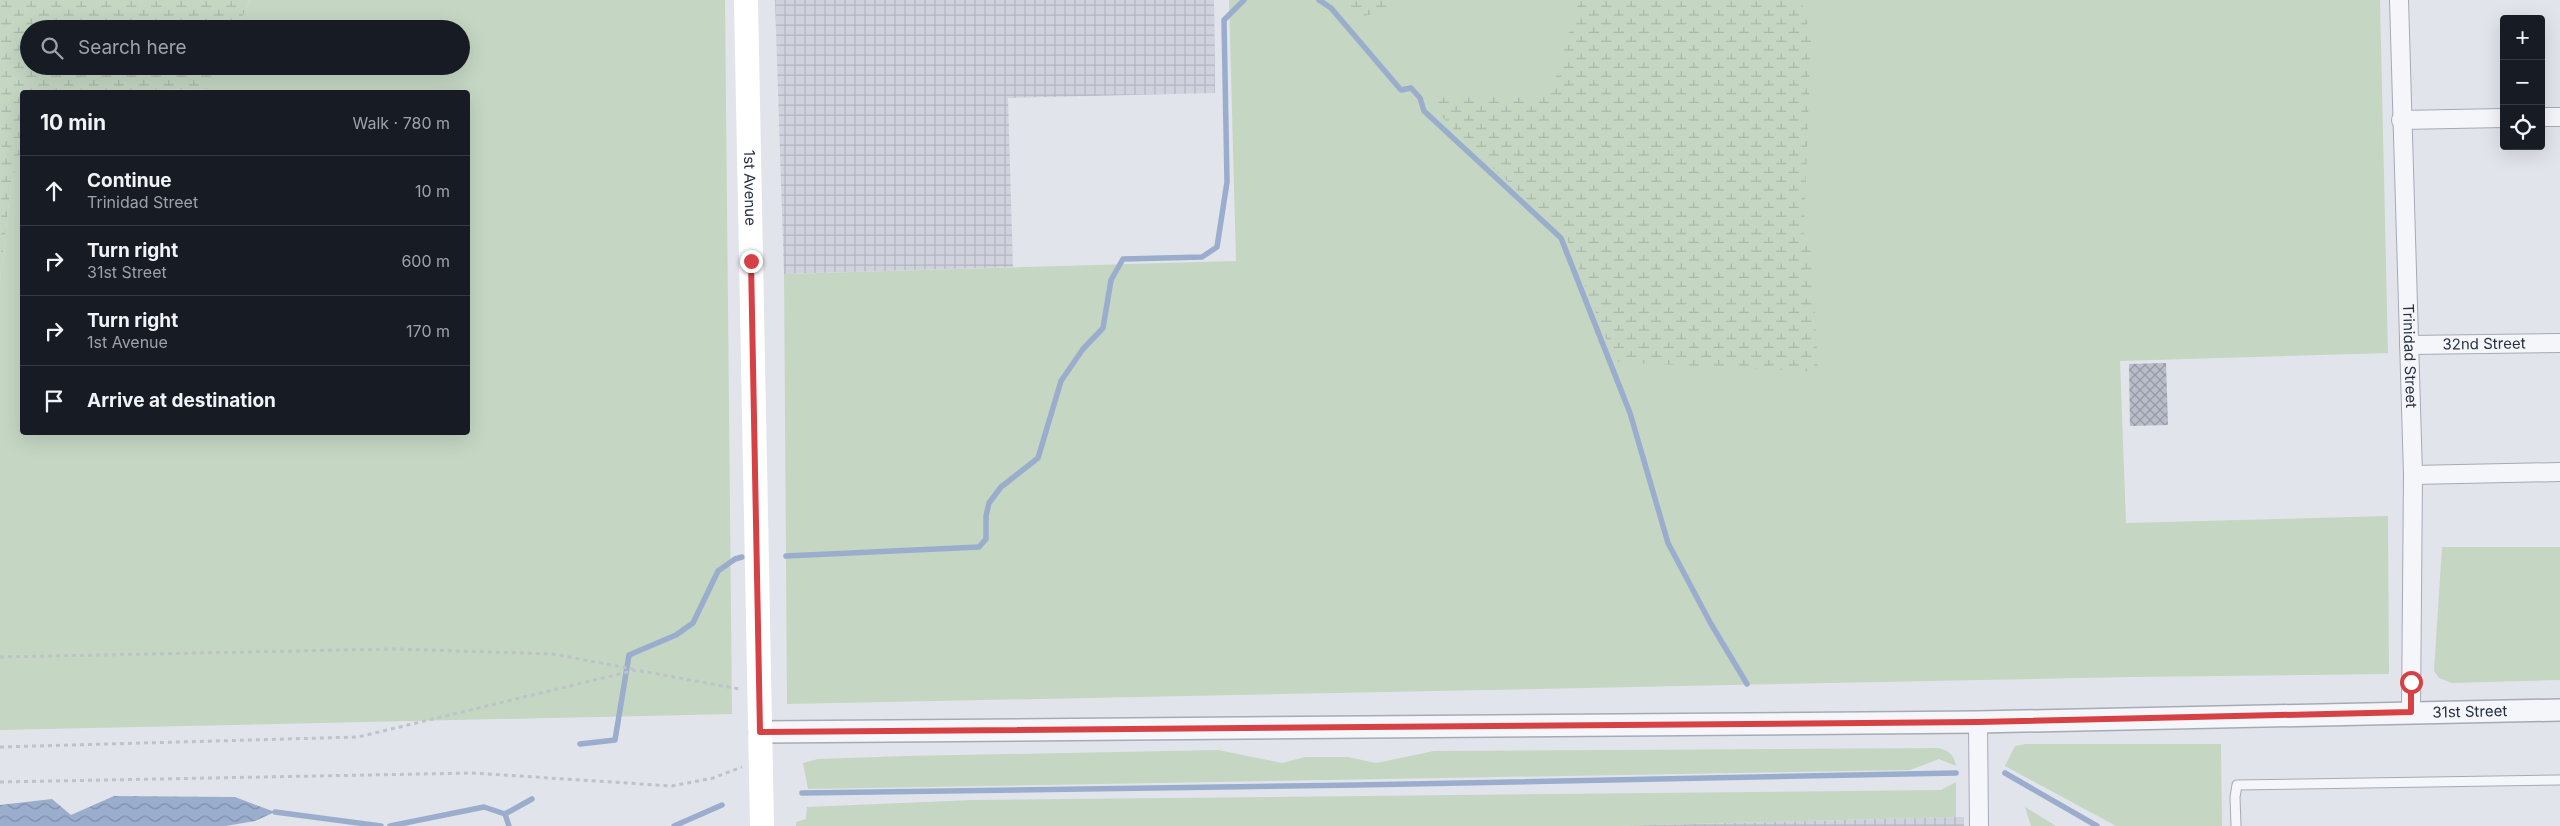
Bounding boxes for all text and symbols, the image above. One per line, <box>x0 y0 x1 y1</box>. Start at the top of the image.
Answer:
map controls <box>2500 15 2545 150</box>
button: + <box>2500 15 2545 60</box>
search box <box>20 20 470 75</box>
icon: search <box>38 34 66 62</box>
text: Search here <box>78 36 187 59</box>
button: − <box>2500 60 2545 105</box>
button: locate <box>2500 105 2545 150</box>
text: 10 min <box>40 110 106 135</box>
text: Walk · 780 m <box>352 113 450 133</box>
street label: 1st Avenue <box>740 150 760 226</box>
text: Continue <box>87 169 172 192</box>
icon: ahead <box>40 177 68 205</box>
text: 10 m <box>415 181 450 201</box>
text: Trinidad Street <box>87 192 198 212</box>
text: Turn right <box>87 239 178 262</box>
icon: right <box>40 247 68 275</box>
route end <box>740 250 763 273</box>
text: 600 m <box>401 251 450 271</box>
text: 31st Street <box>87 262 167 282</box>
street label: Trinidad Street <box>2399 303 2421 408</box>
text: Turn right <box>87 309 178 332</box>
icon: right <box>40 317 68 345</box>
text: 170 m <box>406 321 450 341</box>
text: 1st Avenue <box>87 332 168 352</box>
street label: 32nd Street <box>2442 333 2526 354</box>
icon: arrive <box>40 387 68 415</box>
text: Arrive at destination <box>87 389 276 412</box>
route start <box>2400 671 2423 694</box>
street label: 31st Street <box>2432 701 2508 722</box>

